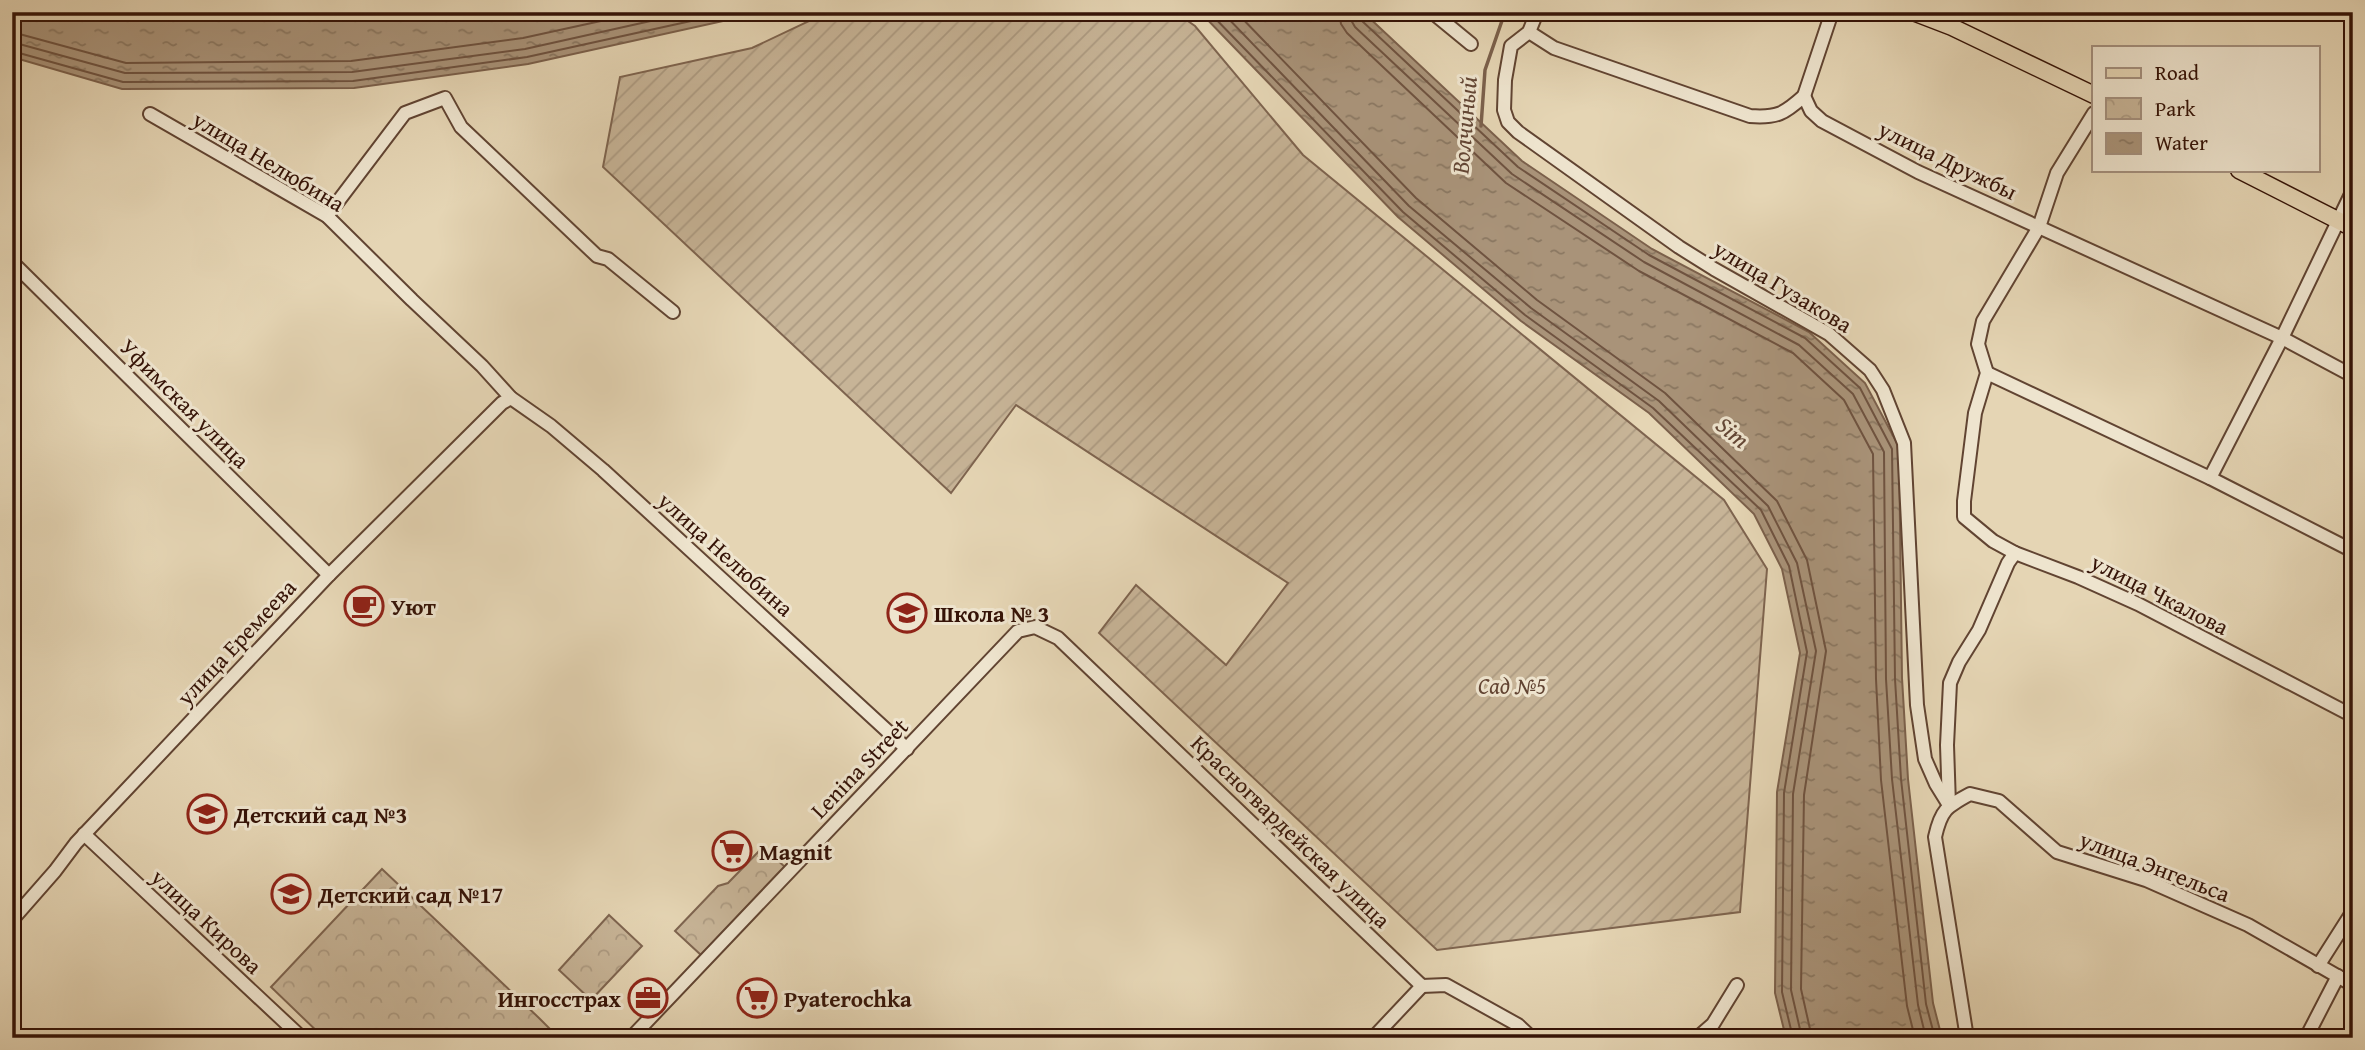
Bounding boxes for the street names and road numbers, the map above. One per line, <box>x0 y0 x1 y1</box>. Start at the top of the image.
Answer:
street label: улица Нелюбина <box>186 102 351 220</box>
street label: улица Дружбы <box>1872 112 2023 208</box>
street label: улица Гузакова <box>1706 231 1859 341</box>
street label: Уфимская улица <box>113 331 257 475</box>
street label: улица Нелюбина <box>650 483 801 624</box>
street label: улица Чкалова <box>2084 545 2235 643</box>
street label: улица Еремеева <box>168 571 303 713</box>
street label: Lenina Street <box>803 710 915 826</box>
street label: Красногвардейская улица <box>1184 727 1398 935</box>
street label: улица Энгельса <box>2074 822 2235 910</box>
street label: улица Кирова <box>143 860 270 981</box>

